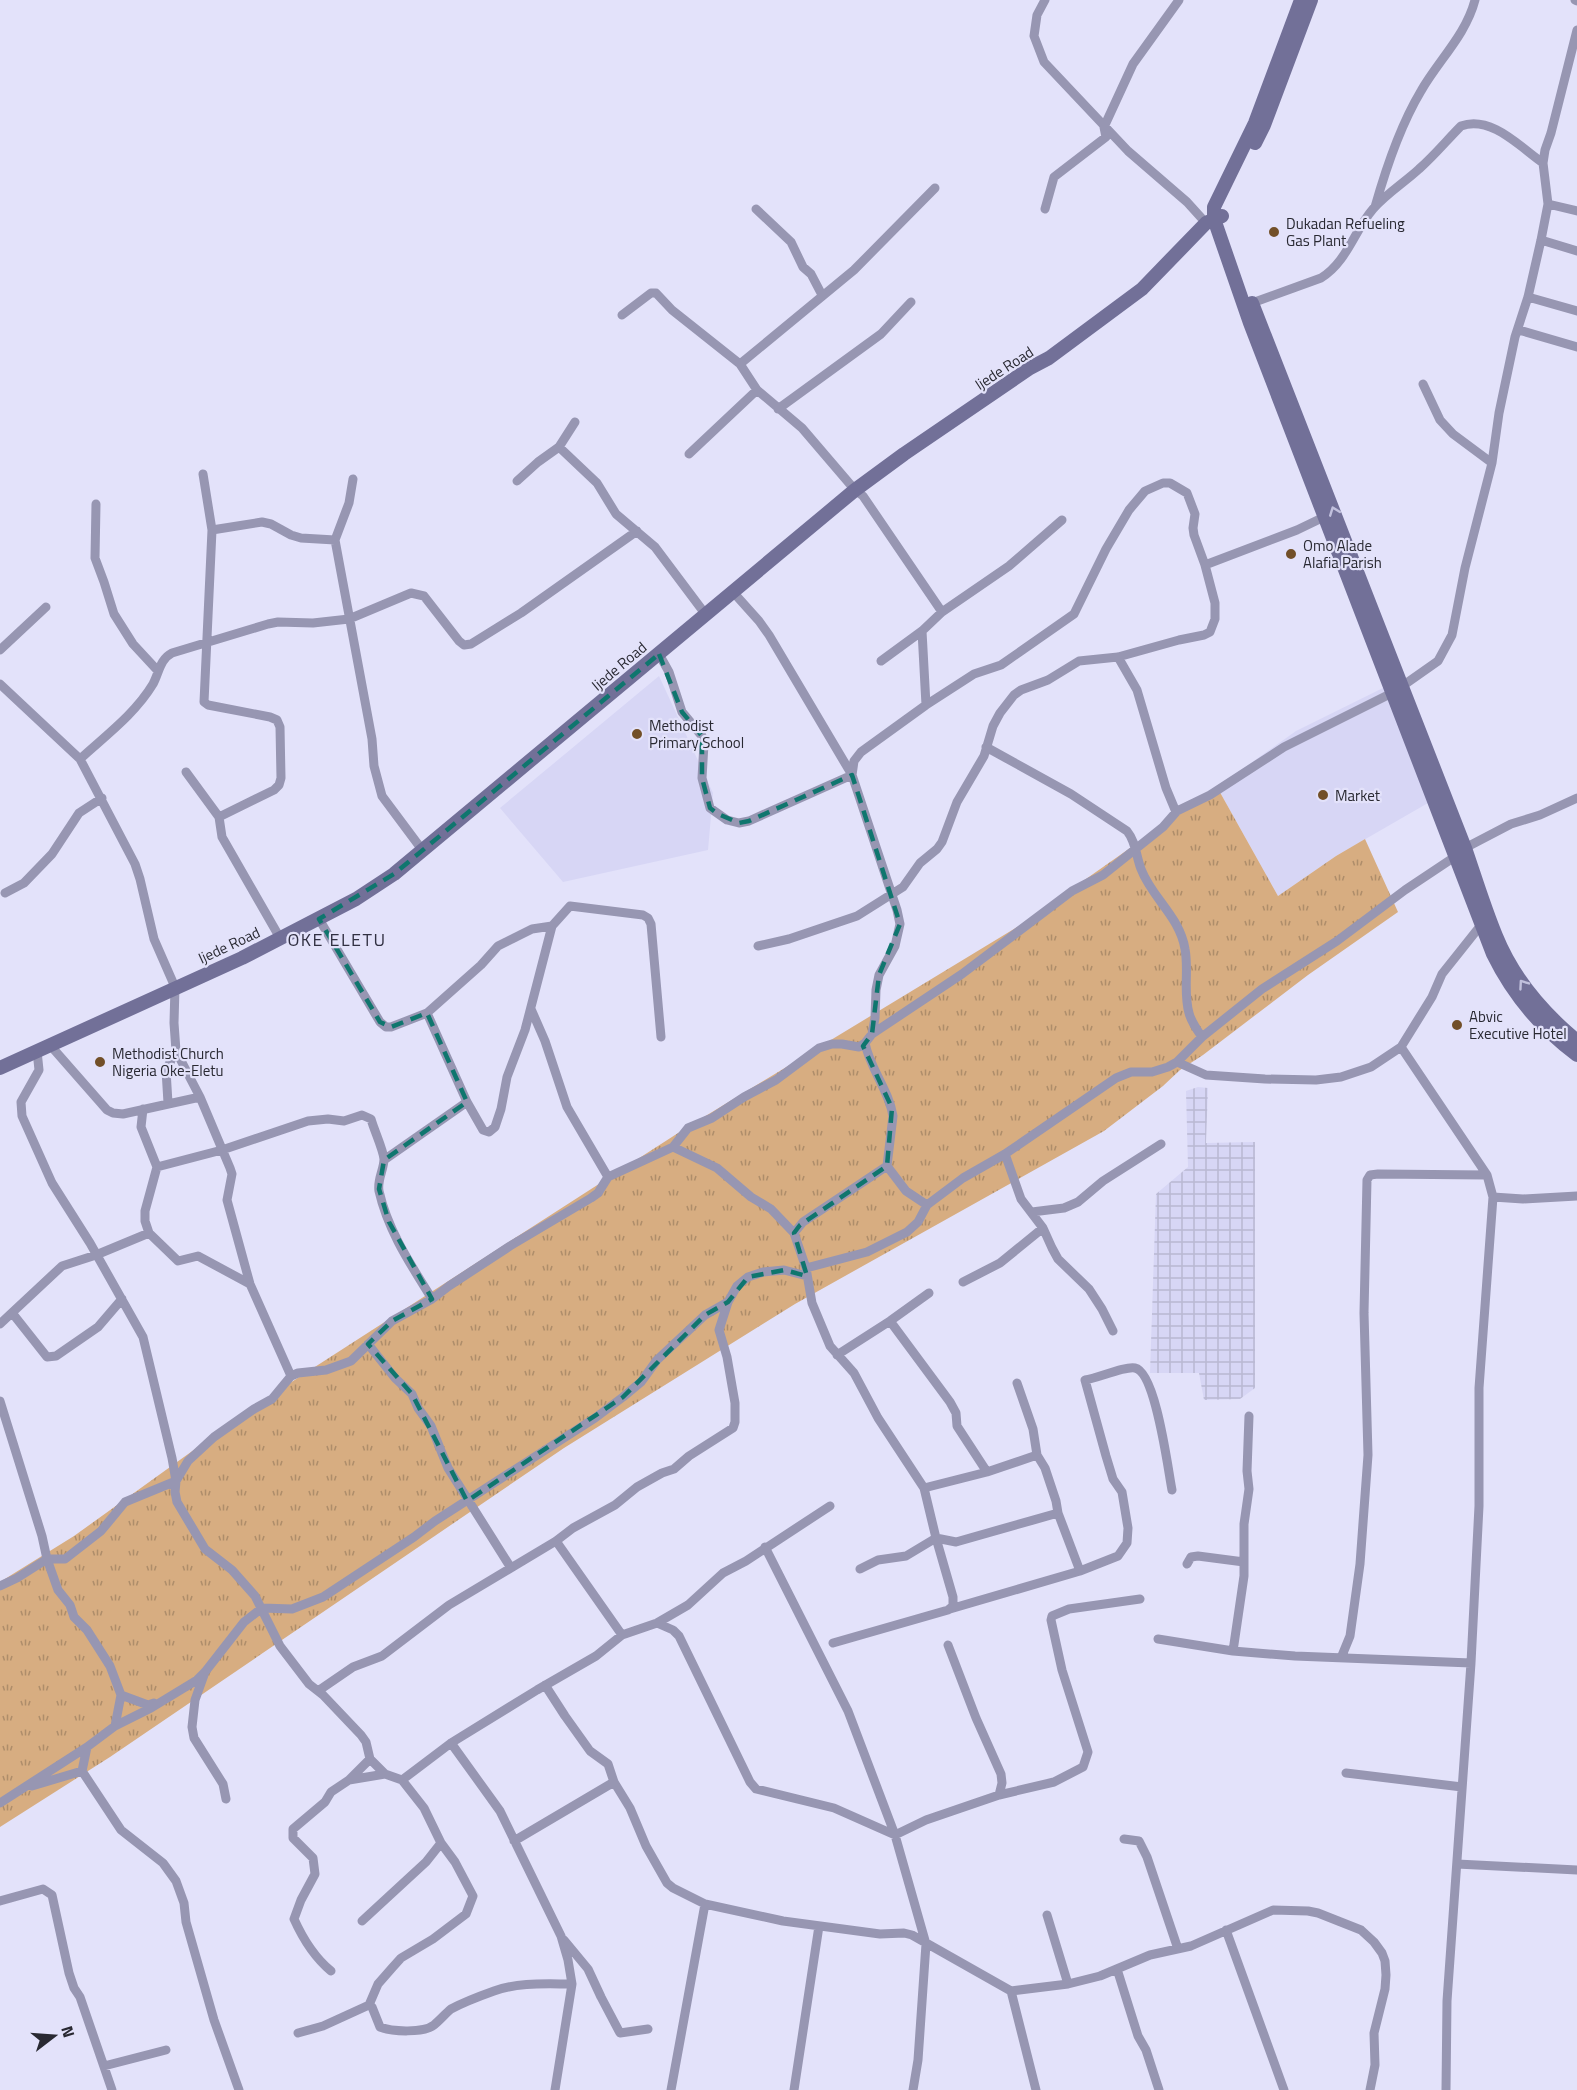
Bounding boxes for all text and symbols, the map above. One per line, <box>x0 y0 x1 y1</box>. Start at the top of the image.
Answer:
place label: Dukadan Refueling Gas Plant <box>1286 212 1405 252</box>
marker: Dukadan Refueling Gas Plant <box>1267 225 1281 239</box>
street label: Ijede Road <box>970 340 1038 396</box>
one-way arrow <box>1329 506 1341 517</box>
place label: Omo Alade Alafia Parish <box>1303 534 1382 574</box>
marker: Omo Alade Alafia Parish <box>1284 547 1298 561</box>
street label: Ijede Road <box>586 636 652 696</box>
place label: Methodist Primary School <box>649 714 744 754</box>
marker: Methodist Primary School <box>630 727 644 741</box>
place label: Market <box>1335 784 1381 807</box>
marker: Market <box>1316 788 1330 802</box>
street label: Ijede Road <box>194 921 264 969</box>
district label: OKE ELETU <box>287 926 387 953</box>
one-way arrow <box>1519 979 1530 990</box>
place label: Abvic Executive Hotel <box>1469 1005 1567 1045</box>
marker: Abvic Executive Hotel <box>1450 1018 1464 1032</box>
place label: Methodist Church Nigeria Oke-Eletu <box>112 1042 224 1082</box>
marker: Methodist Church Nigeria Oke-Eletu <box>93 1055 107 1069</box>
north arrow <box>24 2006 84 2066</box>
text: N <box>55 2023 81 2040</box>

